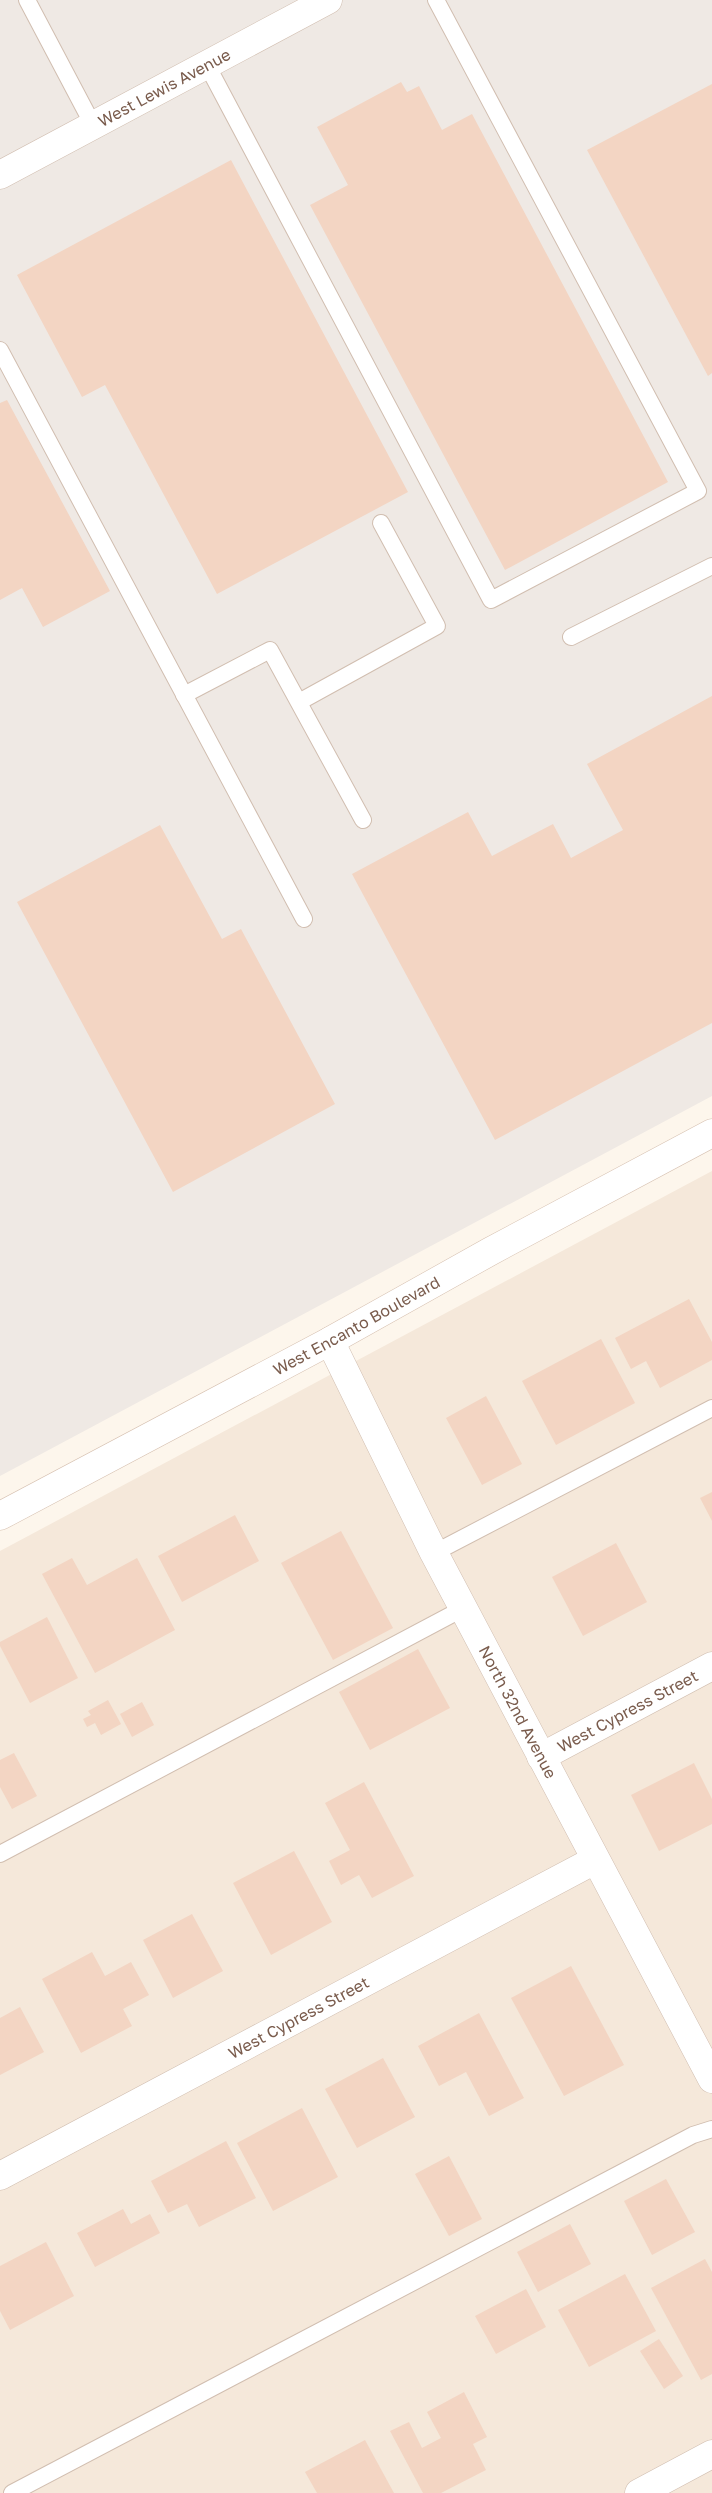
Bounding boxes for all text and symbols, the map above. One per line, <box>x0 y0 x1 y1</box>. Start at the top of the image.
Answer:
street label: West Lewis Avenue <box>94 44 234 131</box>
street label: West Encanto Boulevard <box>269 1272 443 1379</box>
street label: North 32nd Avenue <box>475 1642 561 1782</box>
street label: West Cypress Street <box>554 1665 701 1757</box>
street label: West Cypress Street <box>225 1972 372 2063</box>

